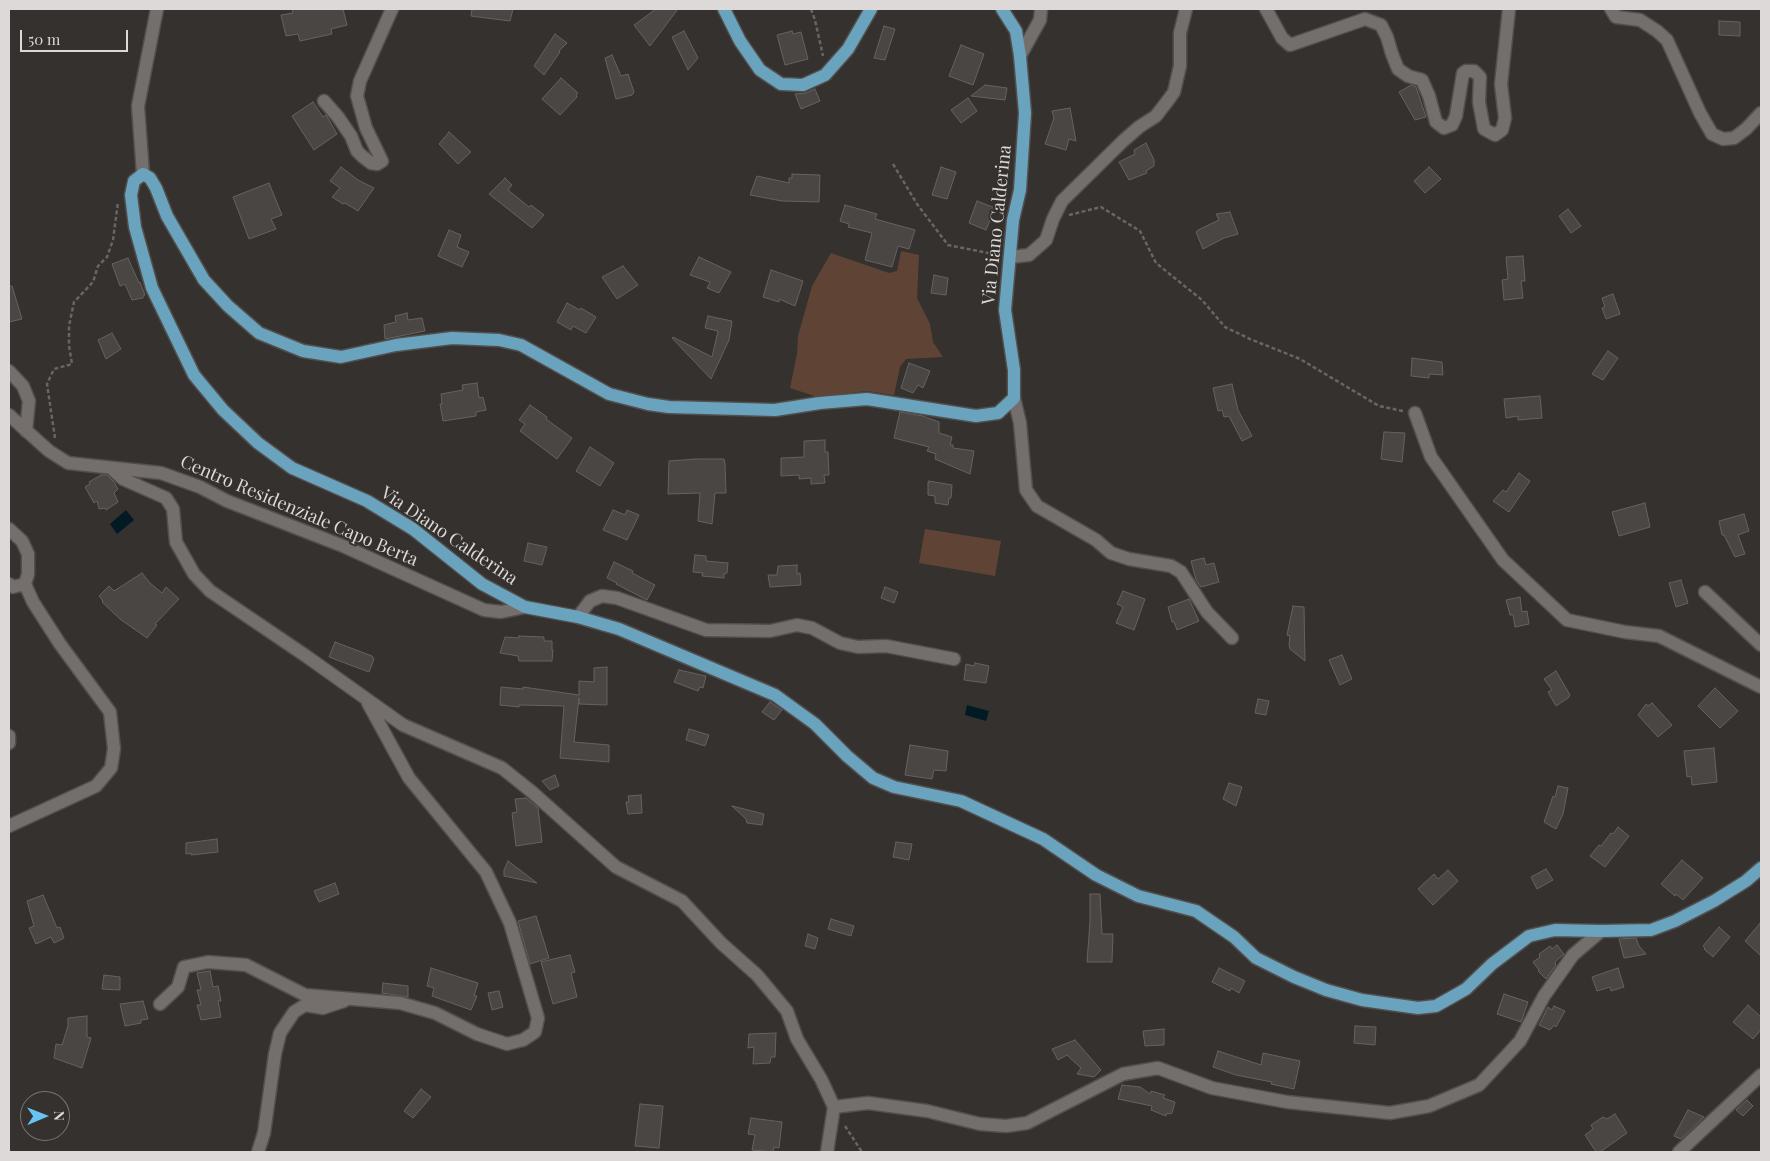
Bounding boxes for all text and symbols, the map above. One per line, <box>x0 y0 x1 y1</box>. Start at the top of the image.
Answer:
scale bar <box>22 20 130 52</box>
text: 50 m <box>28 29 60 49</box>
street label: Via Diano Calderina <box>978 144 1016 306</box>
street label: Centro Residenziale Capo Berta <box>177 451 421 571</box>
street label: Via Diano Calderina <box>376 482 522 590</box>
north arrow <box>20 1091 70 1141</box>
text: N <box>50 1111 69 1121</box>

